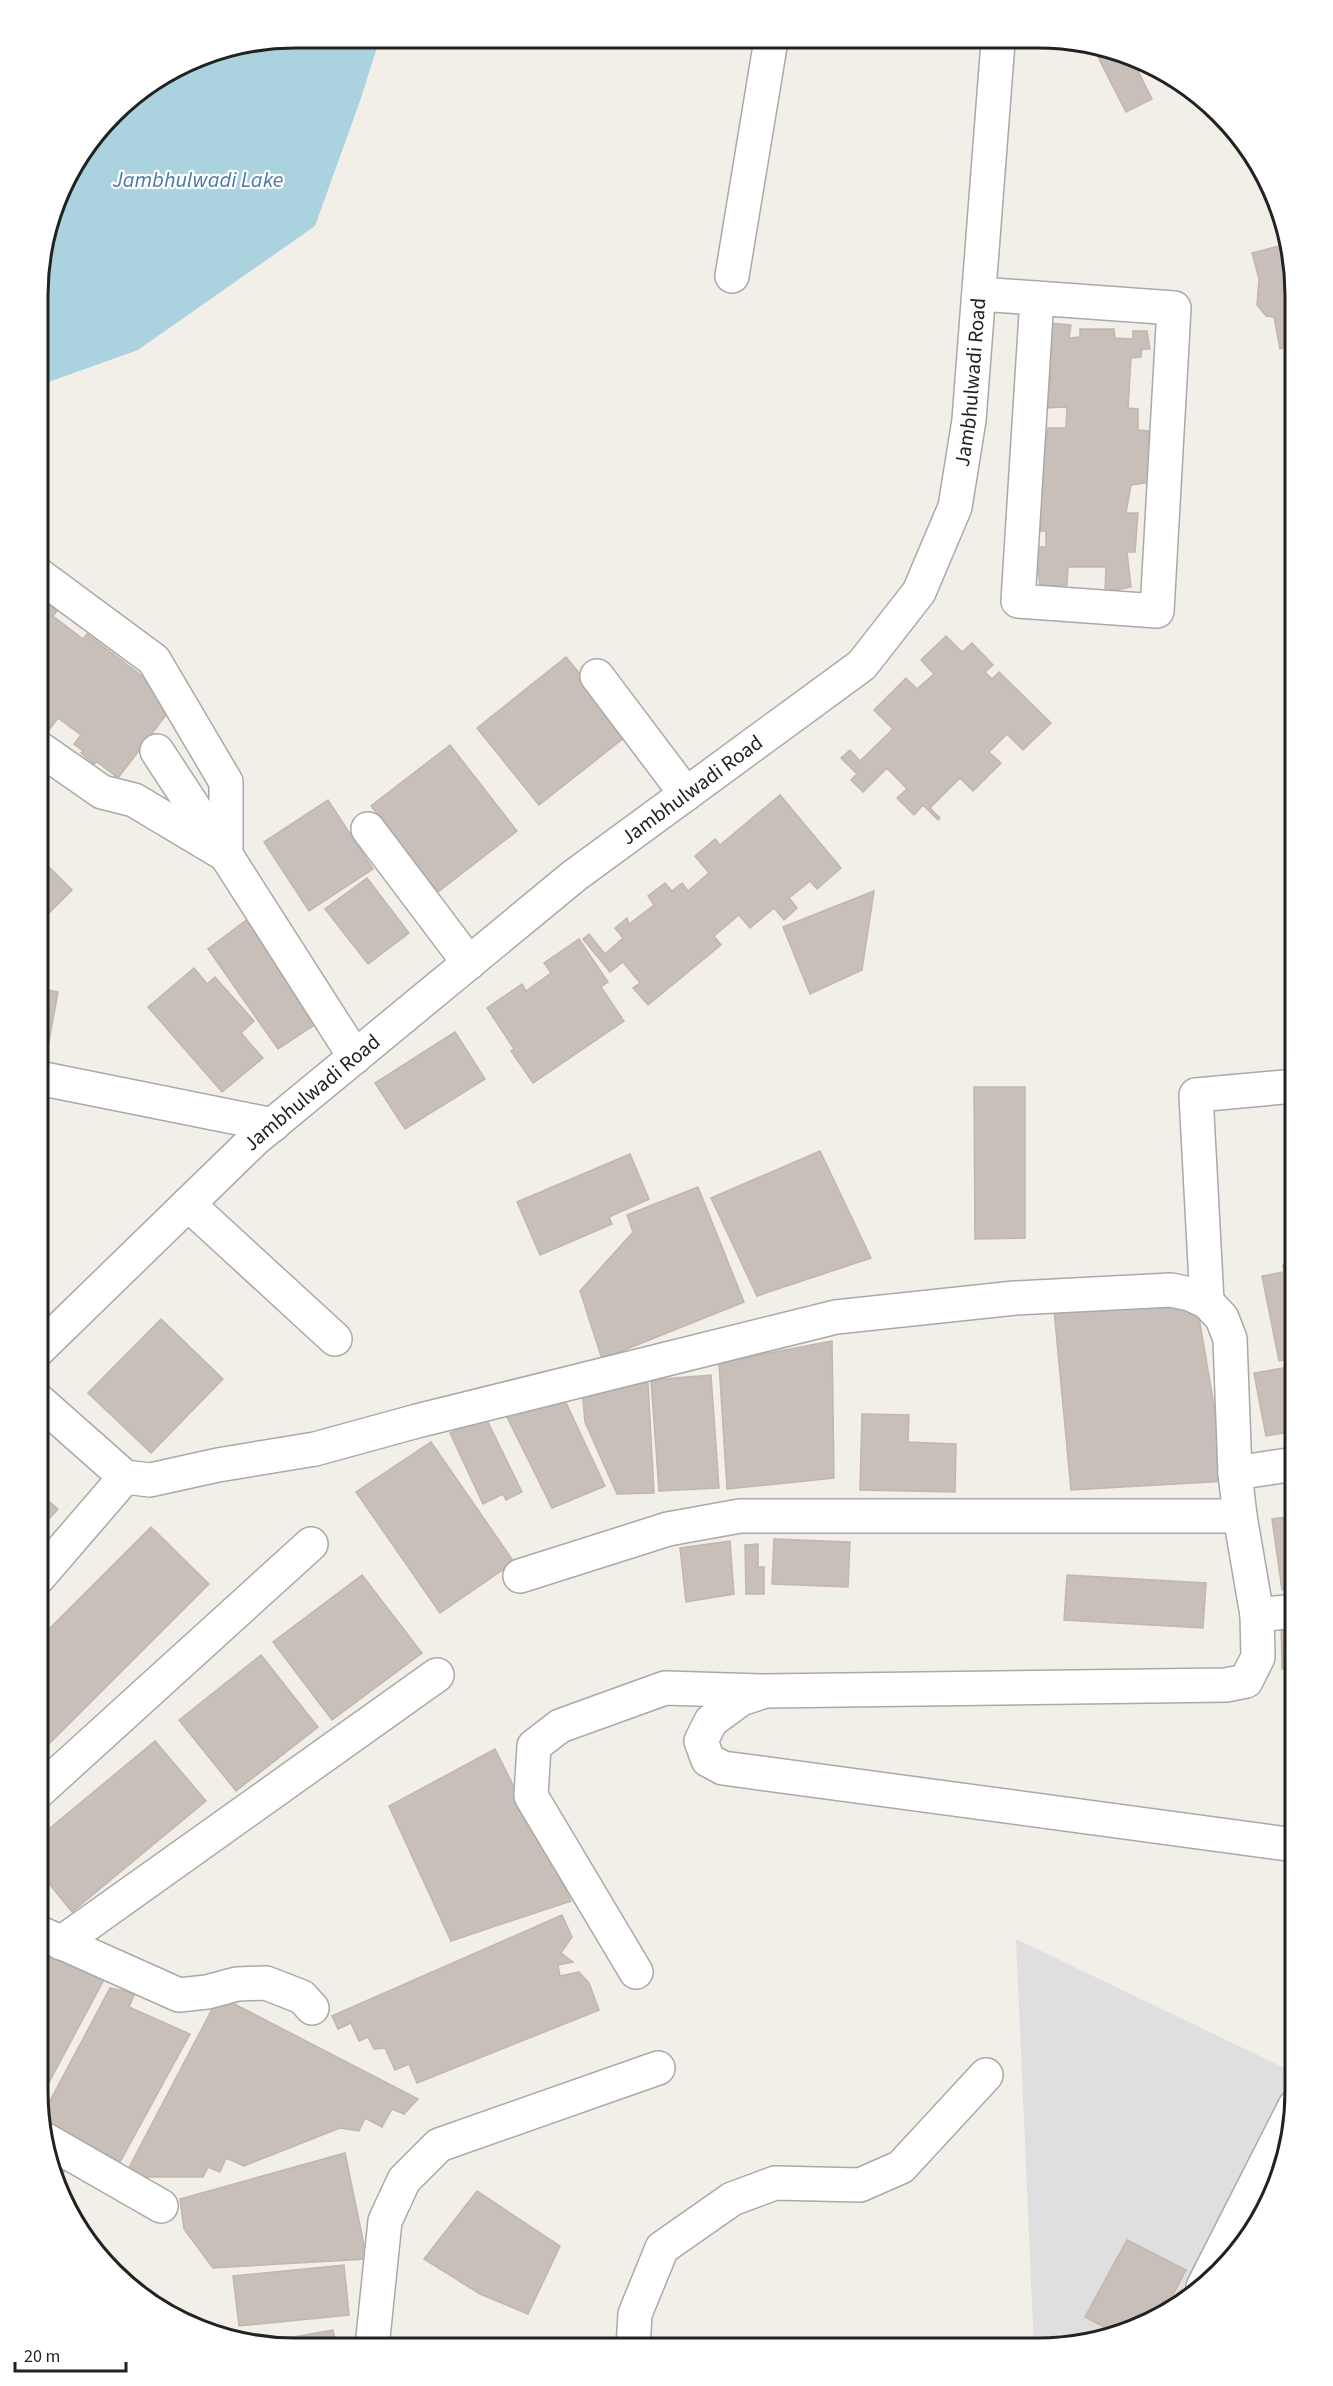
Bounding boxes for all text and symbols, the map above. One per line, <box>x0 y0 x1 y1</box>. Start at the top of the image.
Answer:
water label: Jambhulwadi Lake <box>112 164 283 196</box>
street label: Jambhulwadi Road <box>947 297 993 469</box>
street label: Jambhulwadi Road <box>614 728 769 852</box>
street label: Jambhulwadi Road <box>236 1027 387 1158</box>
scale bar <box>15 2335 126 2373</box>
text: 20 m <box>24 2344 60 2369</box>

